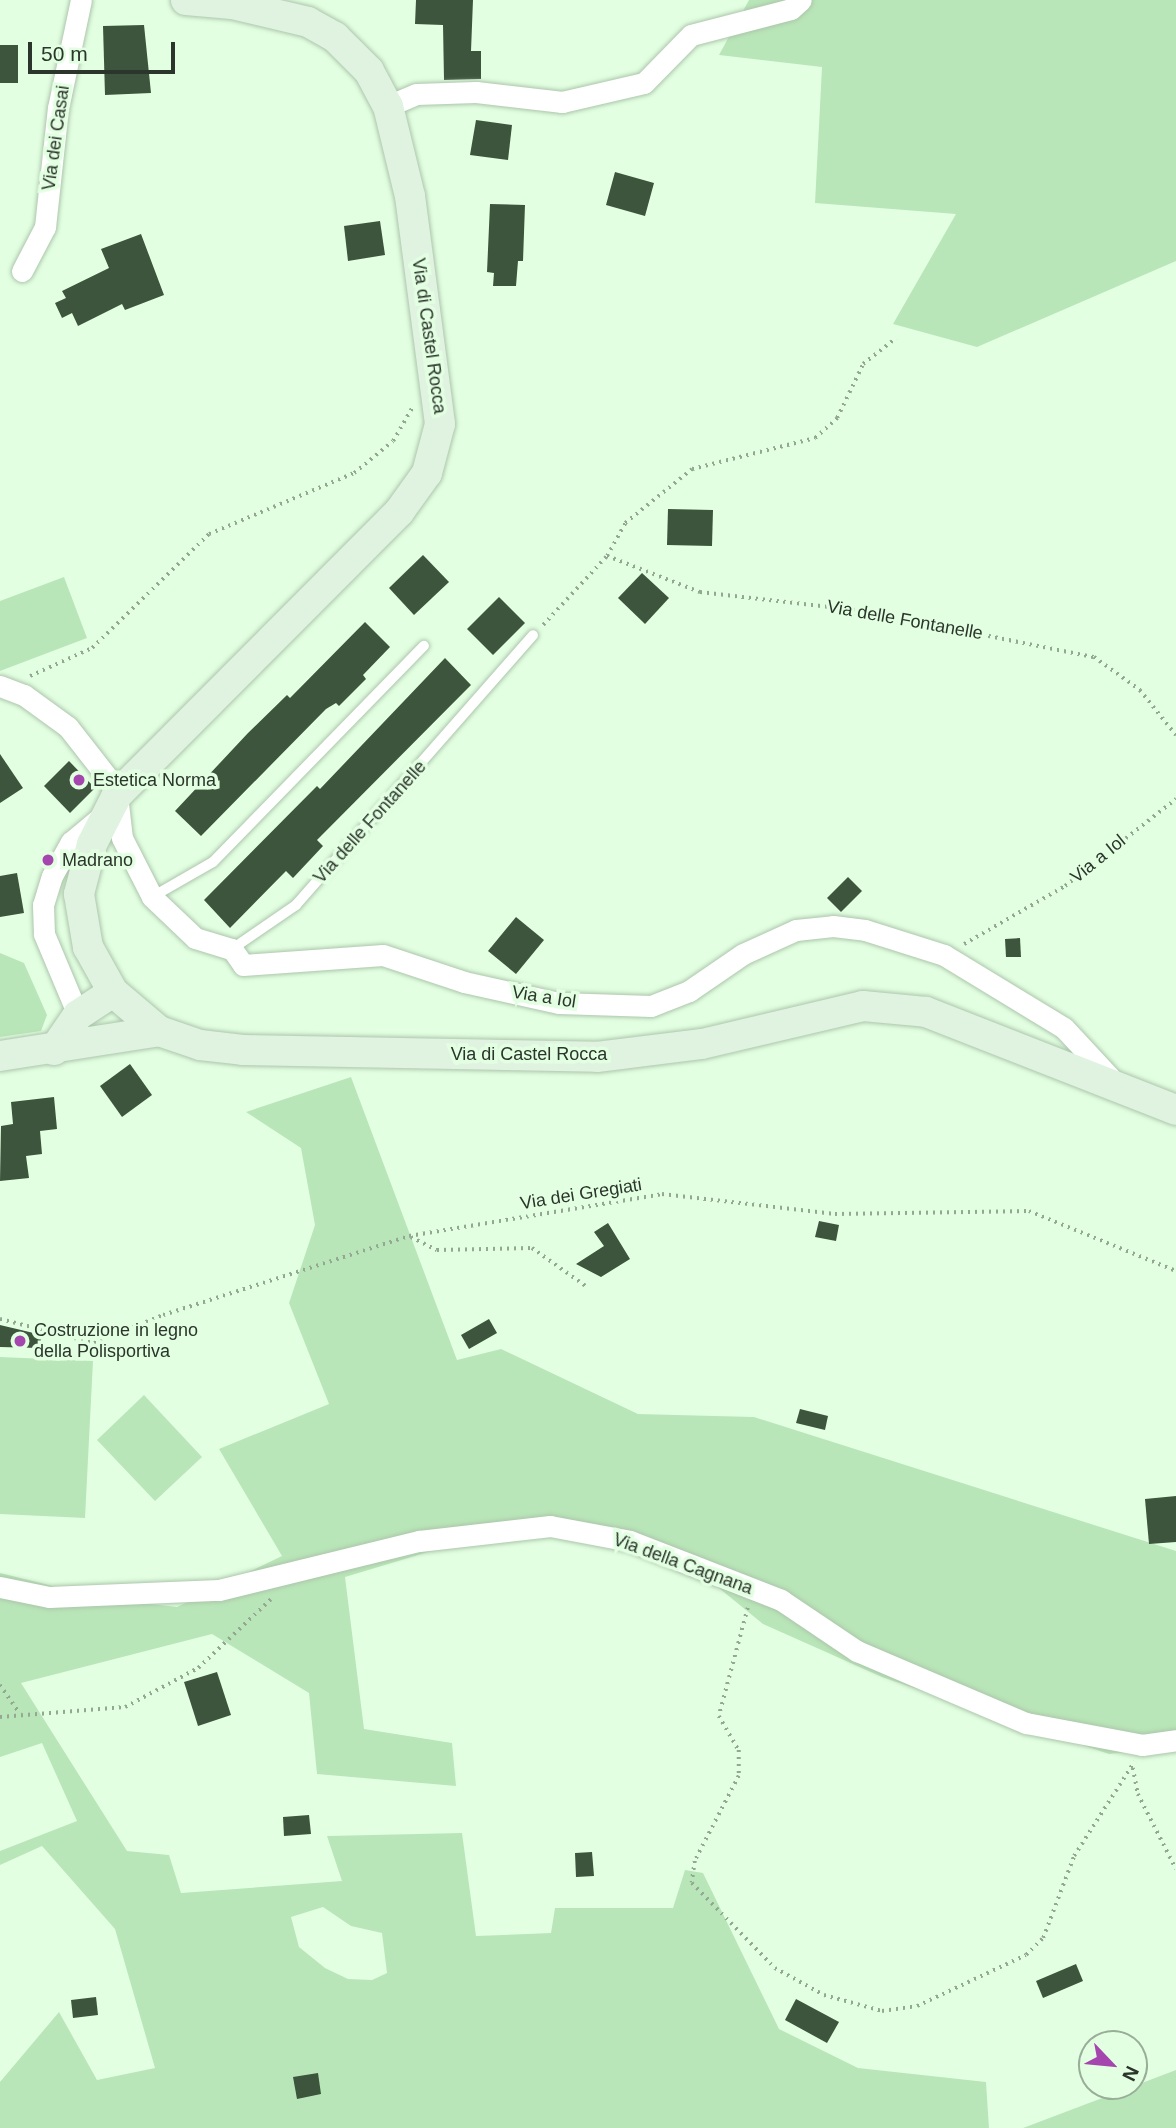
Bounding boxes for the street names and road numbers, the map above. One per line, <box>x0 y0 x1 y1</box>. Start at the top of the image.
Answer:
street label: Via dei Casai <box>38 84 74 192</box>
street label: Via di Castel Rocca <box>407 257 451 415</box>
street label: Via delle Fontanelle <box>825 596 985 644</box>
street label: Via delle Fontanelle <box>309 756 431 888</box>
street label: Via a Iol <box>1066 830 1130 888</box>
street label: Via a Iol <box>510 981 578 1013</box>
street label: Via di Castel Rocca <box>451 1043 607 1065</box>
street label: Via dei Gregiati <box>519 1174 643 1214</box>
street label: Via della Cagnana <box>610 1529 756 1599</box>

